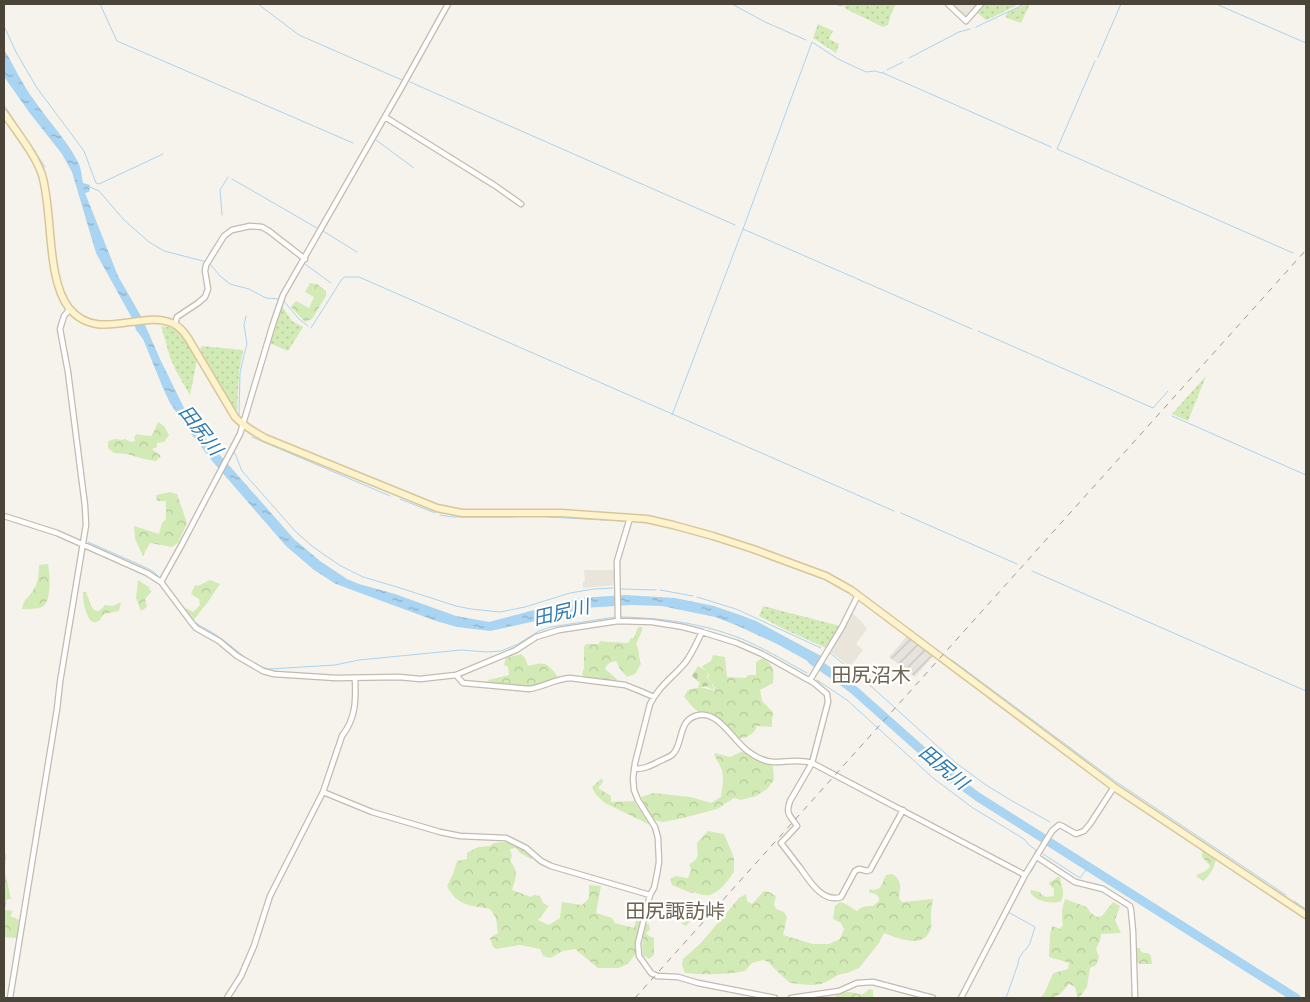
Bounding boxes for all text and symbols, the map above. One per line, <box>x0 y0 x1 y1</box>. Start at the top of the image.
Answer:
water label: 田尻川 <box>174 400 229 461</box>
water label: 田尻川 <box>531 593 593 630</box>
district label: 田尻沼木 <box>831 662 911 688</box>
water label: 田尻川 <box>914 739 975 796</box>
district label: 田尻諏訪峠 <box>625 898 725 924</box>

